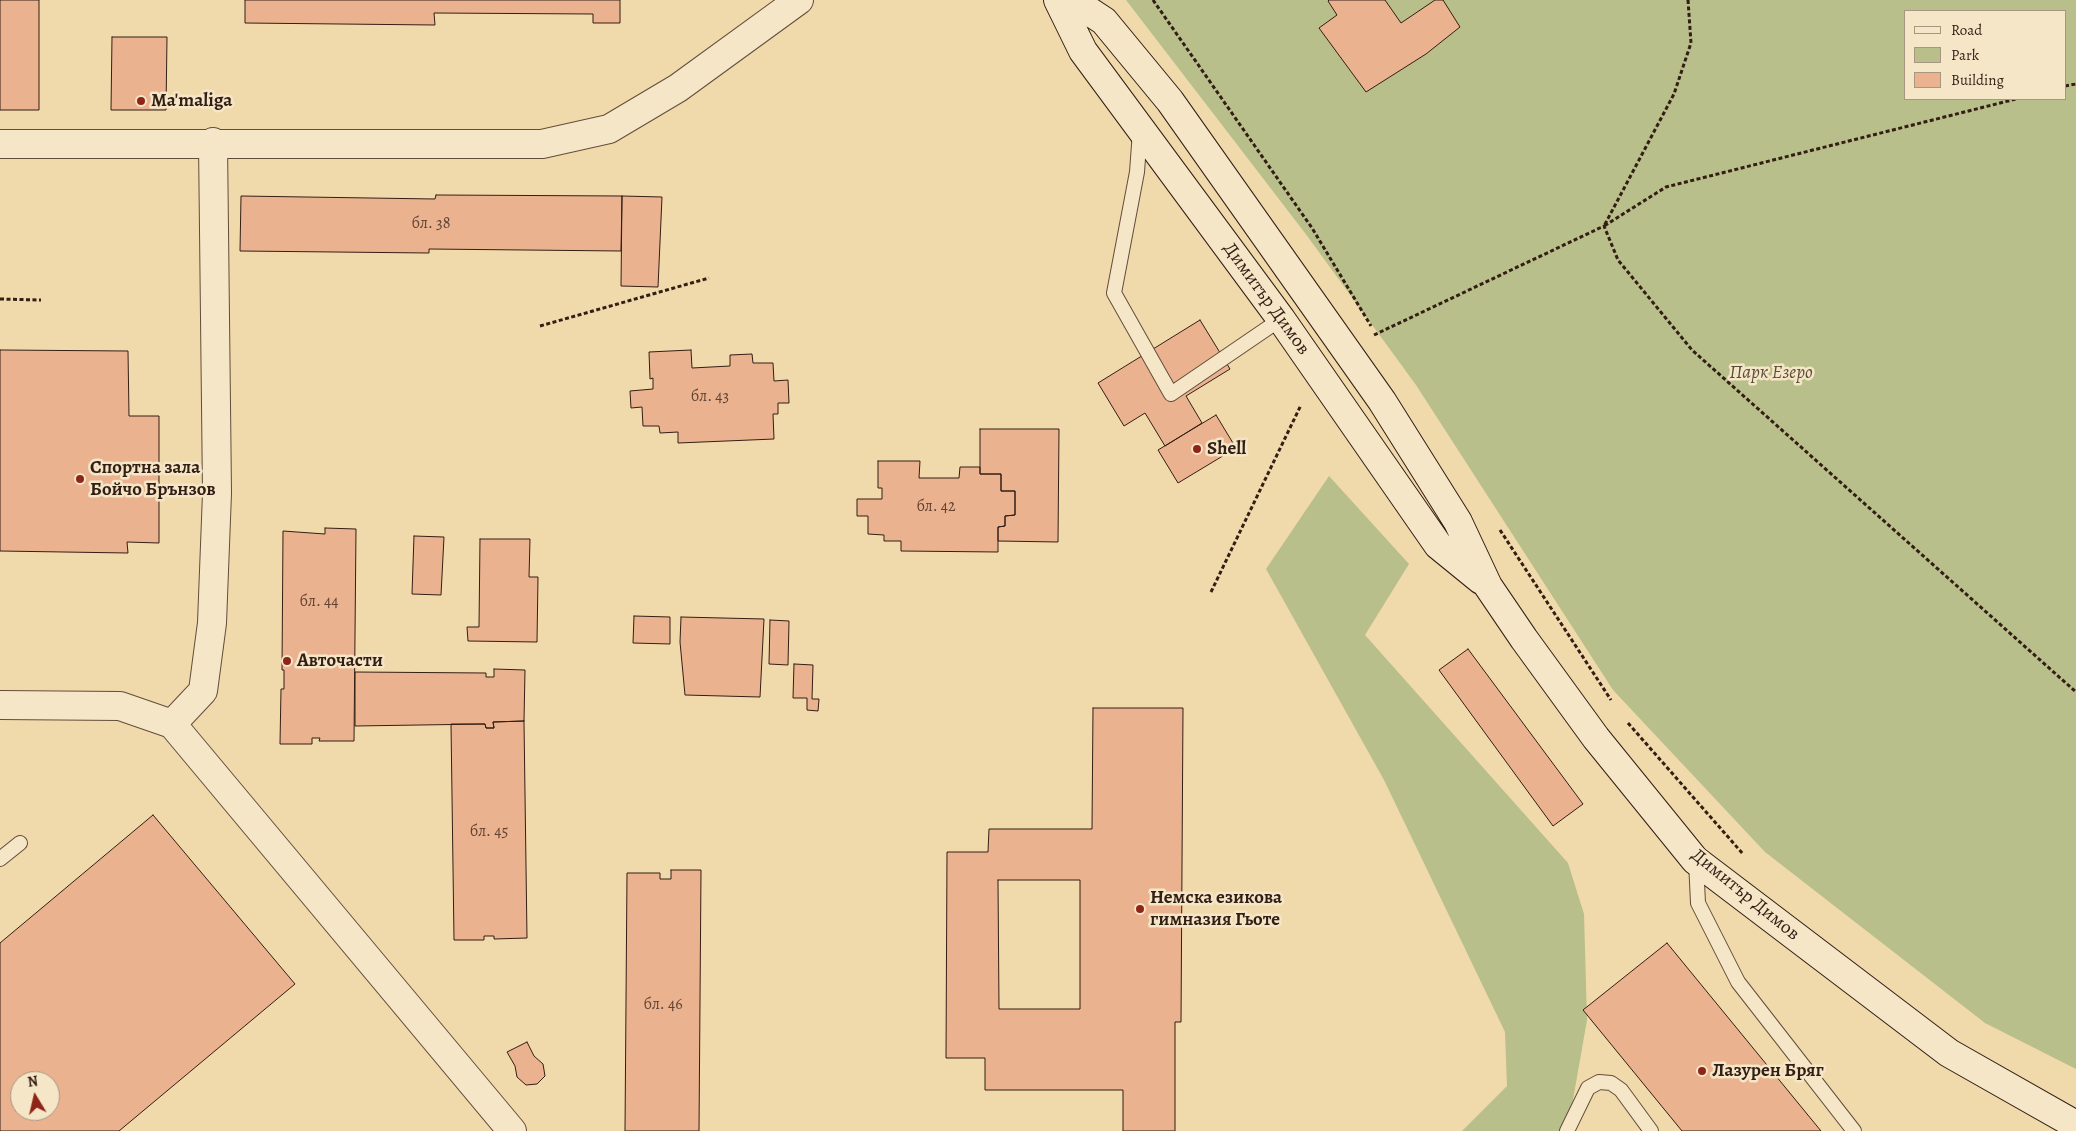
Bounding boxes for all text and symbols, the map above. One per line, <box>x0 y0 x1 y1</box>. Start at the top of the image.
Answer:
legend <box>1904 10 2066 100</box>
text: Road <box>1951 20 1982 40</box>
text: Park <box>1951 45 1979 65</box>
text: Building <box>1951 70 2004 90</box>
place label: Ma'maliga <box>151 90 233 112</box>
marker: Ma'maliga <box>135 95 147 107</box>
house number: бл. 38 <box>412 214 450 234</box>
street label: Димитър Димов <box>1218 238 1314 360</box>
park label: Парк Езеро <box>1729 362 1813 384</box>
house number: бл. 43 <box>691 387 729 407</box>
place label: Shell <box>1207 438 1246 460</box>
marker: Shell <box>1191 443 1203 455</box>
place label: Спортна зала Бойчо Брънзов <box>90 457 216 501</box>
marker: Спортна зала Бойчо Брънзов <box>74 473 86 485</box>
house number: бл. 42 <box>916 497 956 517</box>
house number: бл. 44 <box>300 592 338 612</box>
place label: Авточасти <box>297 650 383 672</box>
marker: Авточасти <box>281 655 293 667</box>
house number: бл. 45 <box>470 822 508 842</box>
street label: Димитър Димов <box>1686 844 1804 946</box>
place label: Немска езикова гимназия Гьоте <box>1150 887 1282 931</box>
marker: Немска езикова гимназия Гьоте <box>1134 903 1146 915</box>
house number: бл. 46 <box>643 995 683 1015</box>
place label: Лазурен Бряг <box>1712 1060 1824 1082</box>
marker: Лазурен Бряг <box>1696 1065 1708 1077</box>
north arrow <box>10 1071 60 1121</box>
text: N <box>26 1071 39 1092</box>

